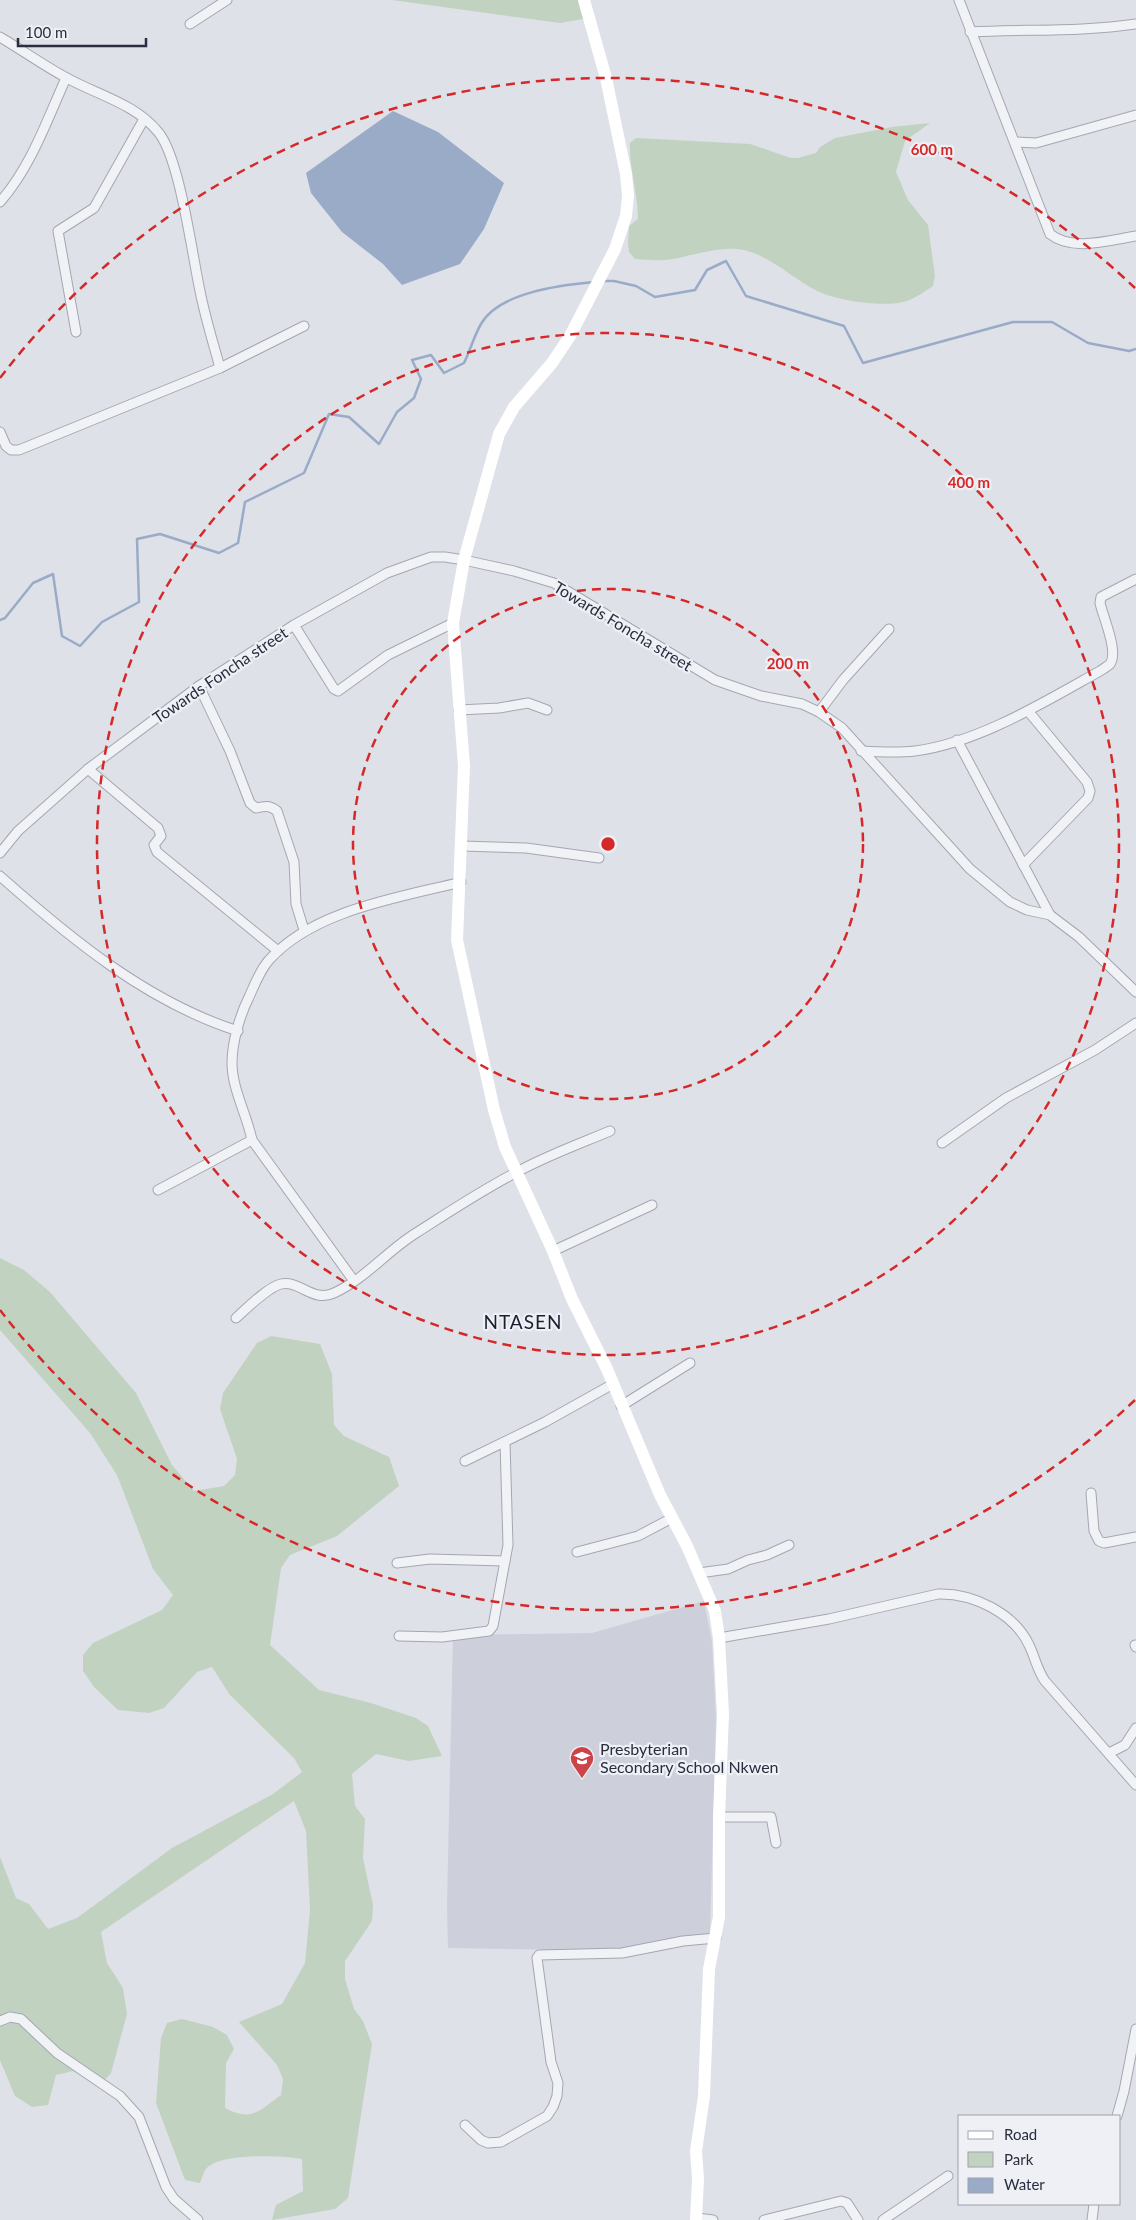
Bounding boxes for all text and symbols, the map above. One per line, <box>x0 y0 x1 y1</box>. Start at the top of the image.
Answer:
scale bar <box>18 15 145 47</box>
text: 100 m <box>25 23 67 41</box>
text: 600 m <box>911 140 953 158</box>
text: 400 m <box>948 473 990 491</box>
street label: Towards Foncha street <box>551 577 696 675</box>
street label: Towards Foncha street <box>149 622 291 727</box>
text: 200 m <box>767 654 809 672</box>
centre of rings <box>599 835 617 853</box>
district label: NTASEN <box>483 1310 563 1333</box>
place label: Presbyterian Secondary School Nkwen <box>600 1739 779 1776</box>
school or university icon: Presbyterian Secondary School Nkwen <box>569 1745 595 1779</box>
legend <box>958 2115 1121 2205</box>
text: Road <box>1004 2125 1037 2143</box>
text: Park <box>1004 2150 1034 2168</box>
text: Water <box>1004 2175 1045 2193</box>

